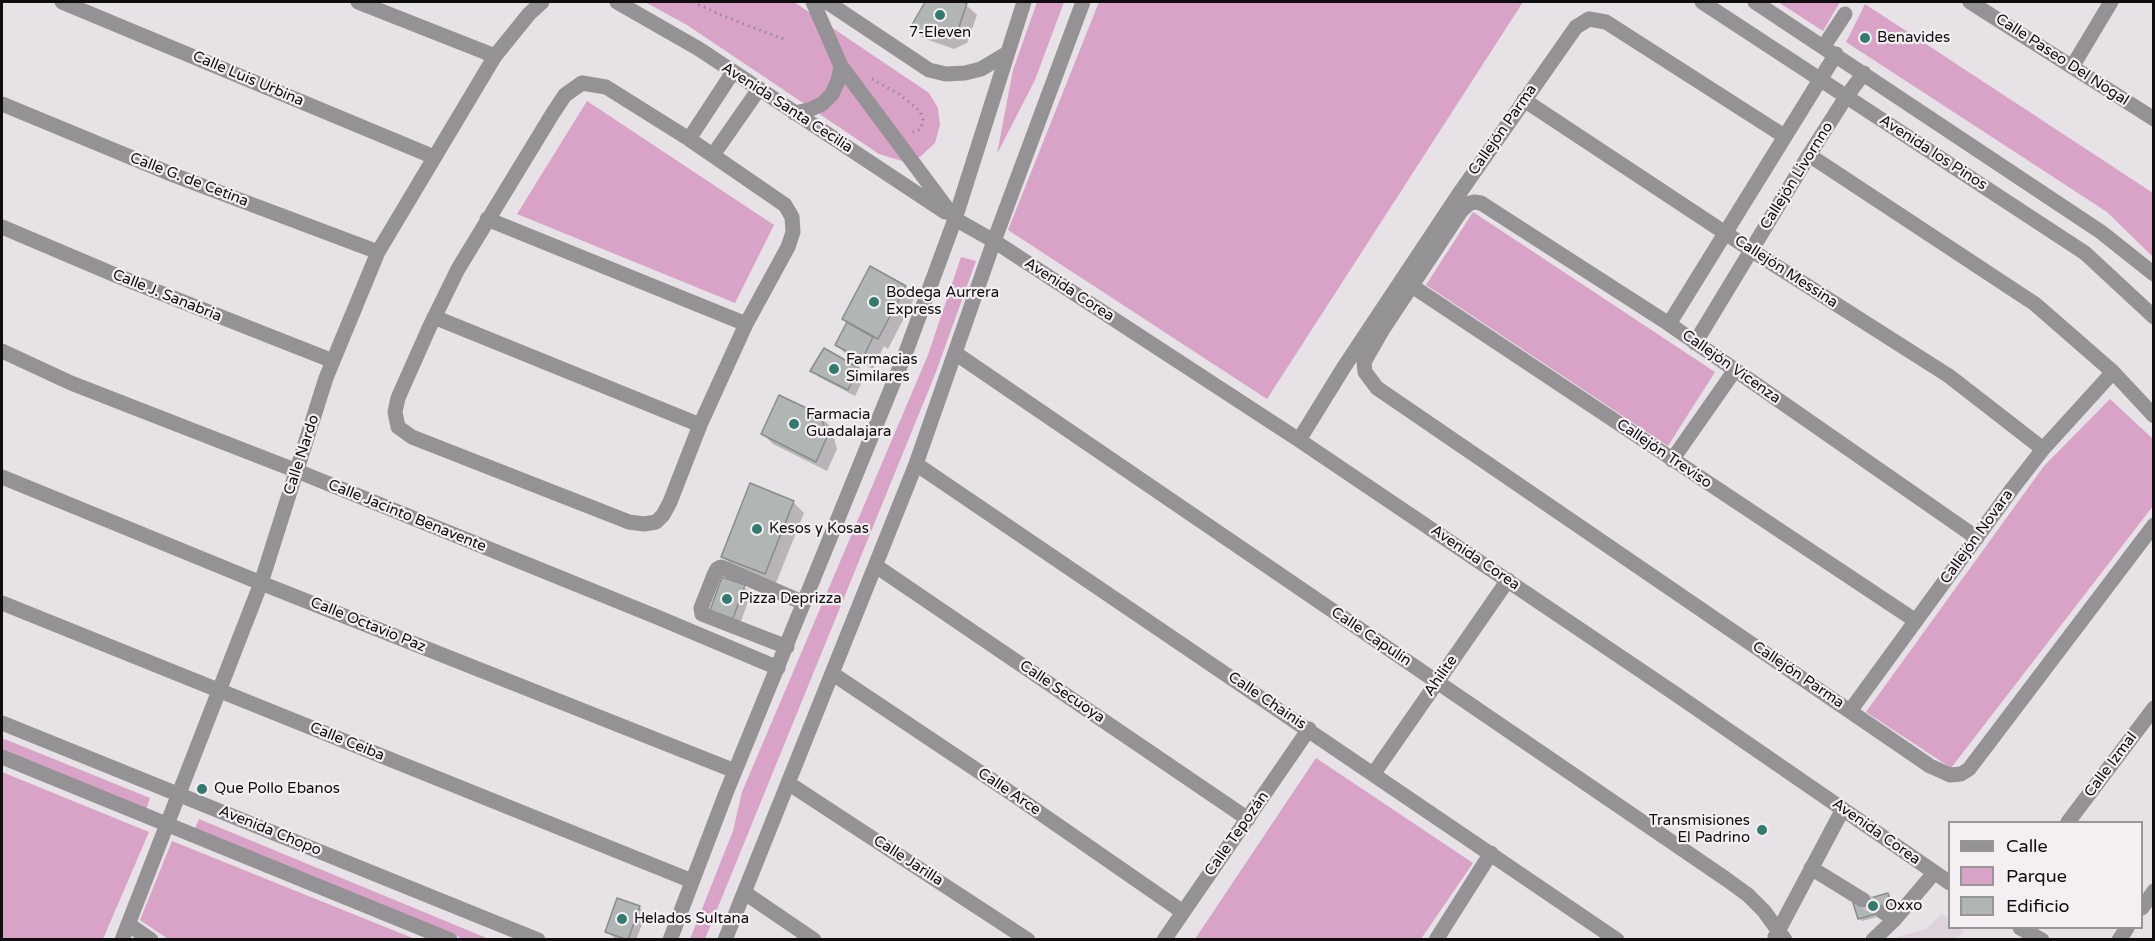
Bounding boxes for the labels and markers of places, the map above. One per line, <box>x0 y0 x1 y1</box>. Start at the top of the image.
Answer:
marker: 7-Eleven <box>933 8 947 22</box>
place label: 7-Eleven <box>909 24 971 42</box>
place label: Benavides <box>1877 29 1950 47</box>
marker: Benavides <box>1858 31 1872 45</box>
place label: Bodega Aurrera Express <box>886 284 999 319</box>
marker: Bodega Aurrera Express <box>867 295 881 309</box>
place label: Farmacias Similares <box>846 351 918 386</box>
marker: Farmacias Similares <box>827 362 841 376</box>
place label: Farmacia Guadalajara <box>806 406 891 441</box>
marker: Farmacia Guadalajara <box>787 417 801 431</box>
place label: Kesos y Kosas <box>769 520 869 538</box>
marker: Kesos y Kosas <box>750 522 764 536</box>
place label: Pizza Deprizza <box>739 590 842 608</box>
marker: Pizza Deprizza <box>720 592 734 606</box>
place label: Que Pollo Ebanos <box>214 780 340 798</box>
marker: Que Pollo Ebanos <box>195 782 209 796</box>
place label: Transmisiones El Padrino <box>1649 812 1750 847</box>
marker: Transmisiones El Padrino <box>1755 823 1769 837</box>
place label: Oxxo <box>1885 897 1922 915</box>
marker: Oxxo <box>1866 899 1880 913</box>
place label: Helados Sultana <box>634 910 749 928</box>
marker: Helados Sultana <box>615 912 629 926</box>

